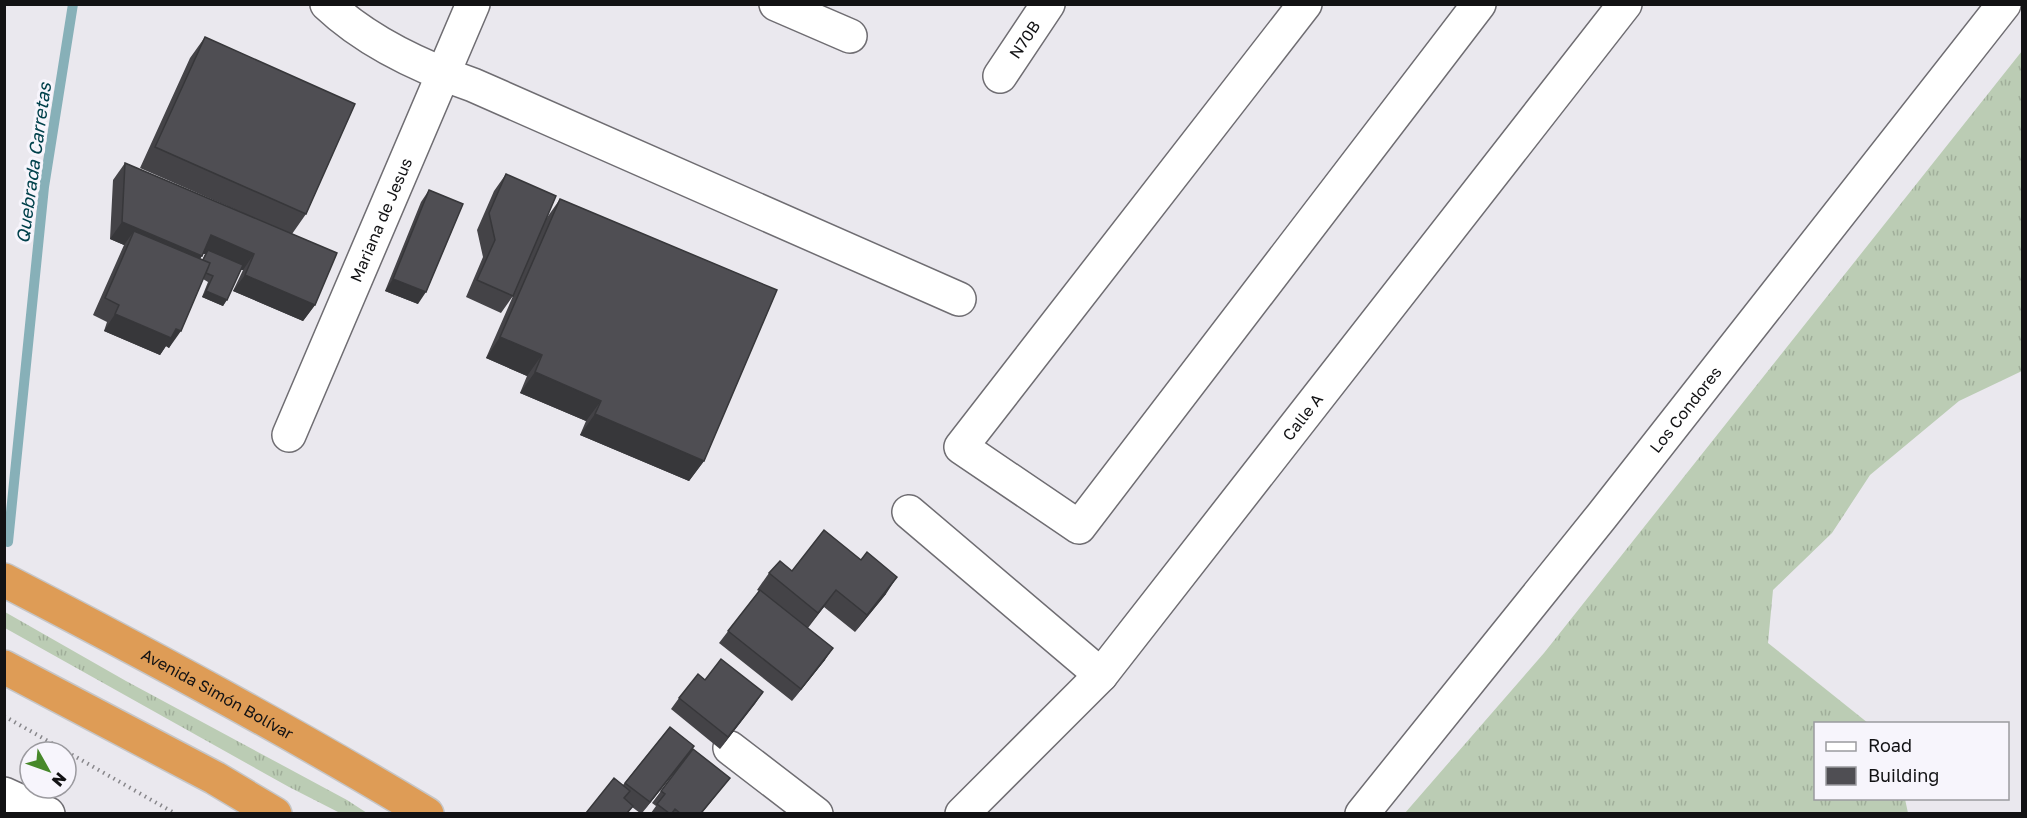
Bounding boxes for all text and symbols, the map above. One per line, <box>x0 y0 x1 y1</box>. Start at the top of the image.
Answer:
street label: N70B <box>1005 17 1044 62</box>
water label: Quebrada Carretas <box>11 80 55 245</box>
street label: Mariana de Jesus <box>346 155 416 285</box>
street label: Los Condores <box>1645 362 1726 457</box>
street label: Calle A <box>1278 389 1327 444</box>
street label: Avenida Simón Bolívar <box>138 644 297 744</box>
legend <box>1814 722 2009 800</box>
text: Road <box>1868 734 1912 756</box>
north arrow <box>18 740 78 800</box>
text: Building <box>1868 764 1939 786</box>
text: N <box>48 769 71 791</box>

